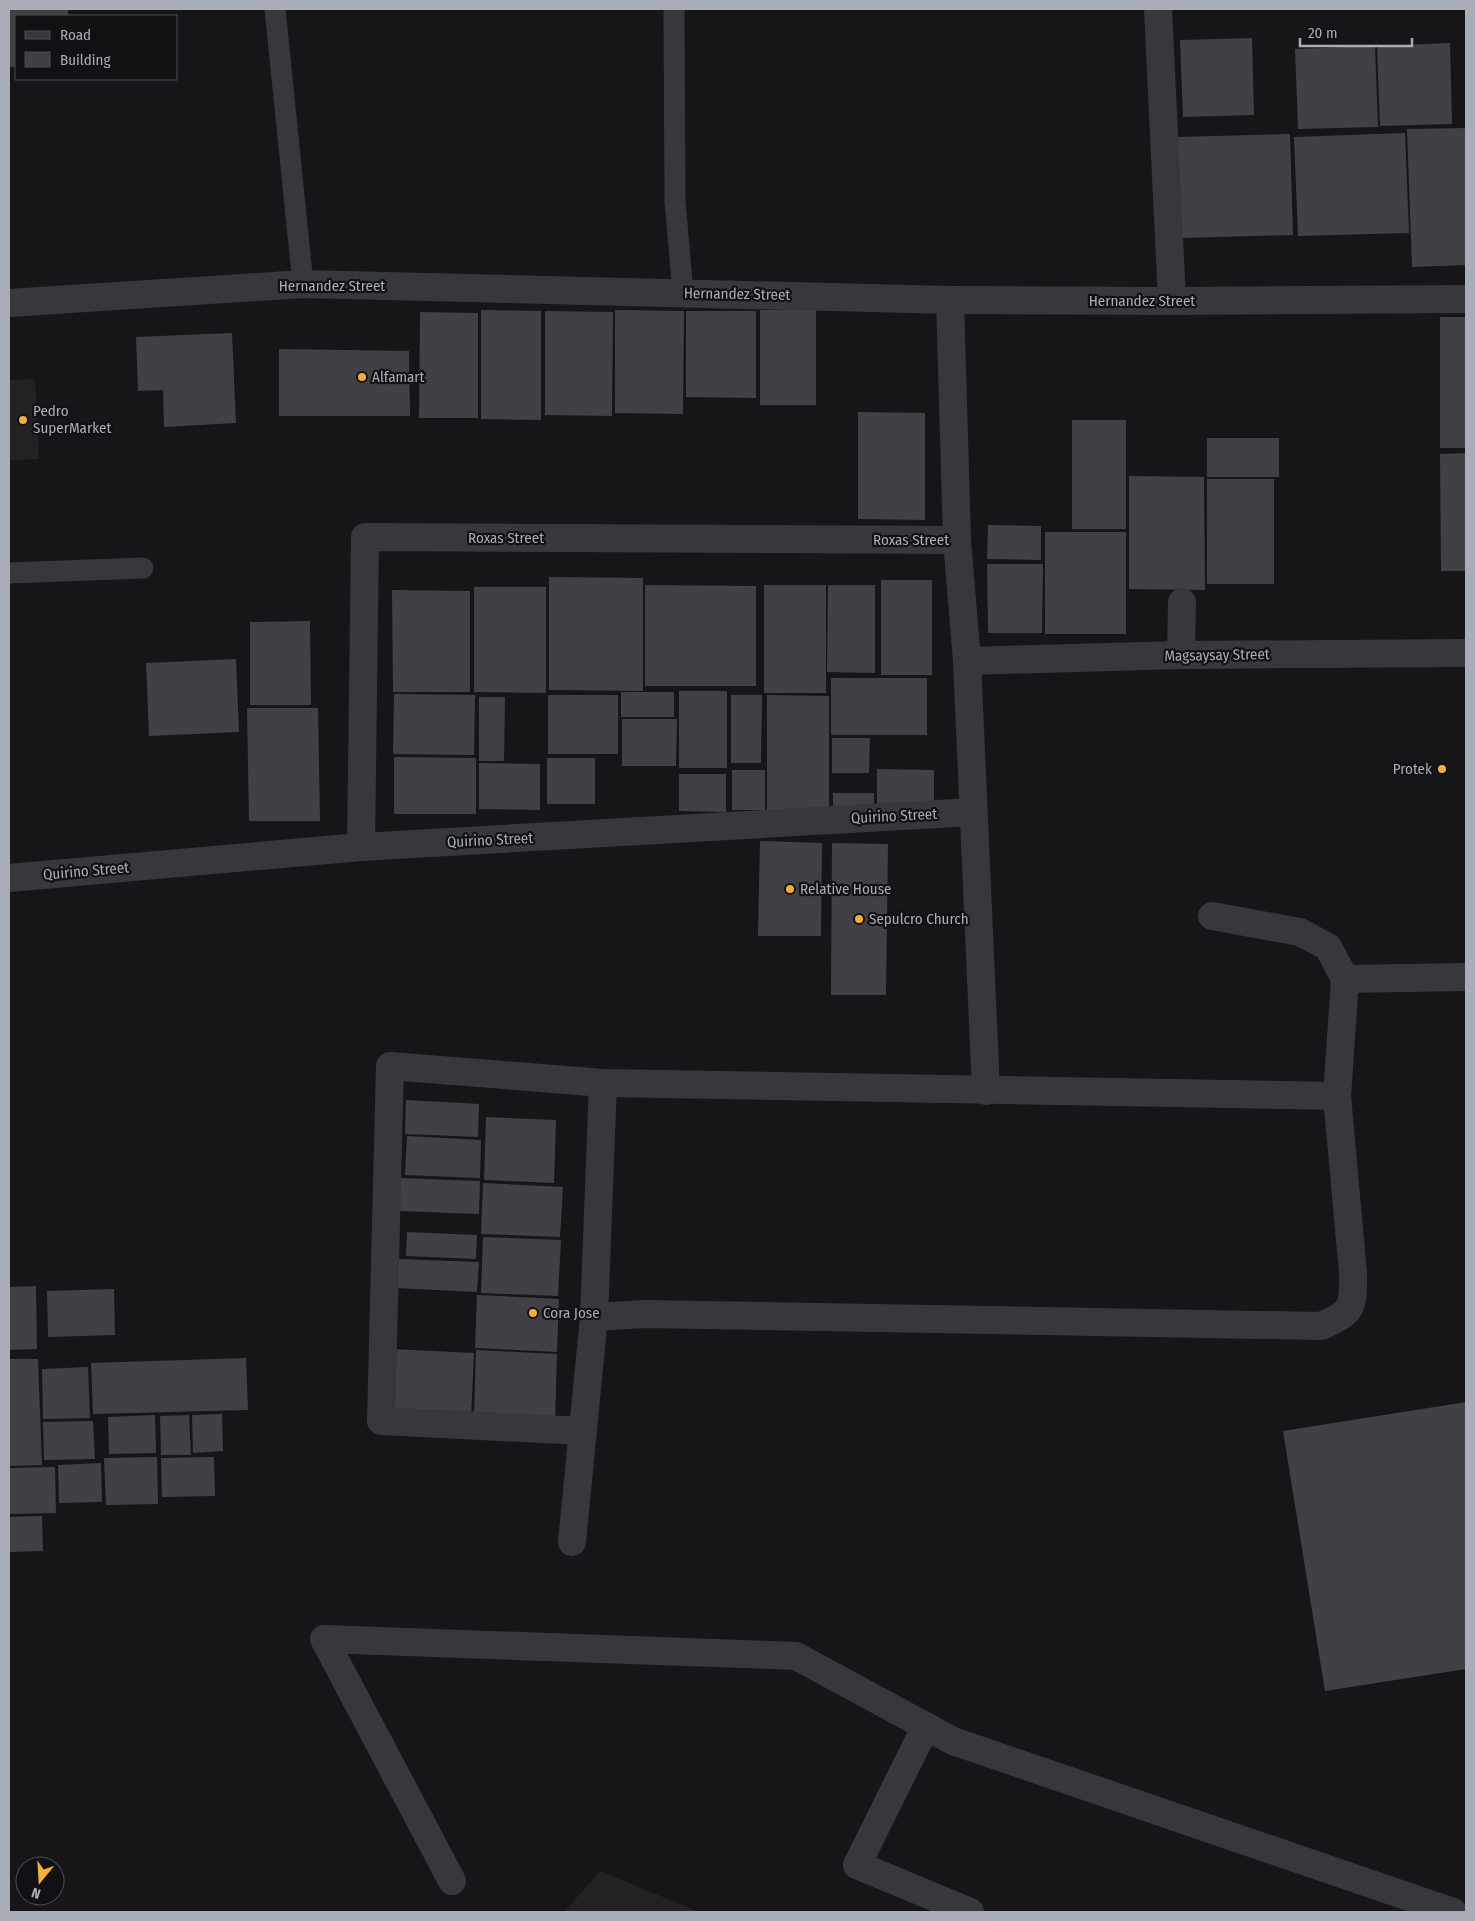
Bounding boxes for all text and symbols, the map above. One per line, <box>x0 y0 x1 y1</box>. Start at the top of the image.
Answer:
legend <box>15 15 178 80</box>
scale bar <box>1300 15 1412 47</box>
text: 20 m <box>1308 24 1338 42</box>
text: Road <box>60 26 91 44</box>
text: Building <box>60 51 111 69</box>
street label: Hernandez Street <box>279 277 385 295</box>
street label: Hernandez Street <box>684 284 791 304</box>
street label: Hernandez Street <box>1089 292 1195 310</box>
place label: Alfamart <box>372 368 425 386</box>
marker: Alfamart <box>356 371 368 383</box>
place label: Pedro SuperMarket <box>33 402 111 437</box>
marker: Pedro SuperMarket <box>17 414 29 426</box>
street label: Roxas Street <box>468 529 544 547</box>
street label: Roxas Street <box>873 531 949 549</box>
street label: Magsaysay Street <box>1164 645 1270 665</box>
place label: Protek <box>1393 760 1432 778</box>
marker: Protek <box>1436 763 1448 775</box>
street label: Quirino Street <box>850 805 938 827</box>
street label: Quirino Street <box>446 829 534 851</box>
street label: Quirino Street <box>42 858 130 884</box>
place label: Relative House <box>800 880 891 898</box>
marker: Relative House <box>784 883 796 895</box>
place label: Sepulcro Church <box>869 910 969 928</box>
marker: Sepulcro Church <box>853 913 865 925</box>
place label: Cora Jose <box>543 1304 600 1322</box>
marker: Cora Jose <box>527 1307 539 1319</box>
north arrow <box>15 1856 65 1906</box>
text: N <box>30 1884 43 1902</box>

